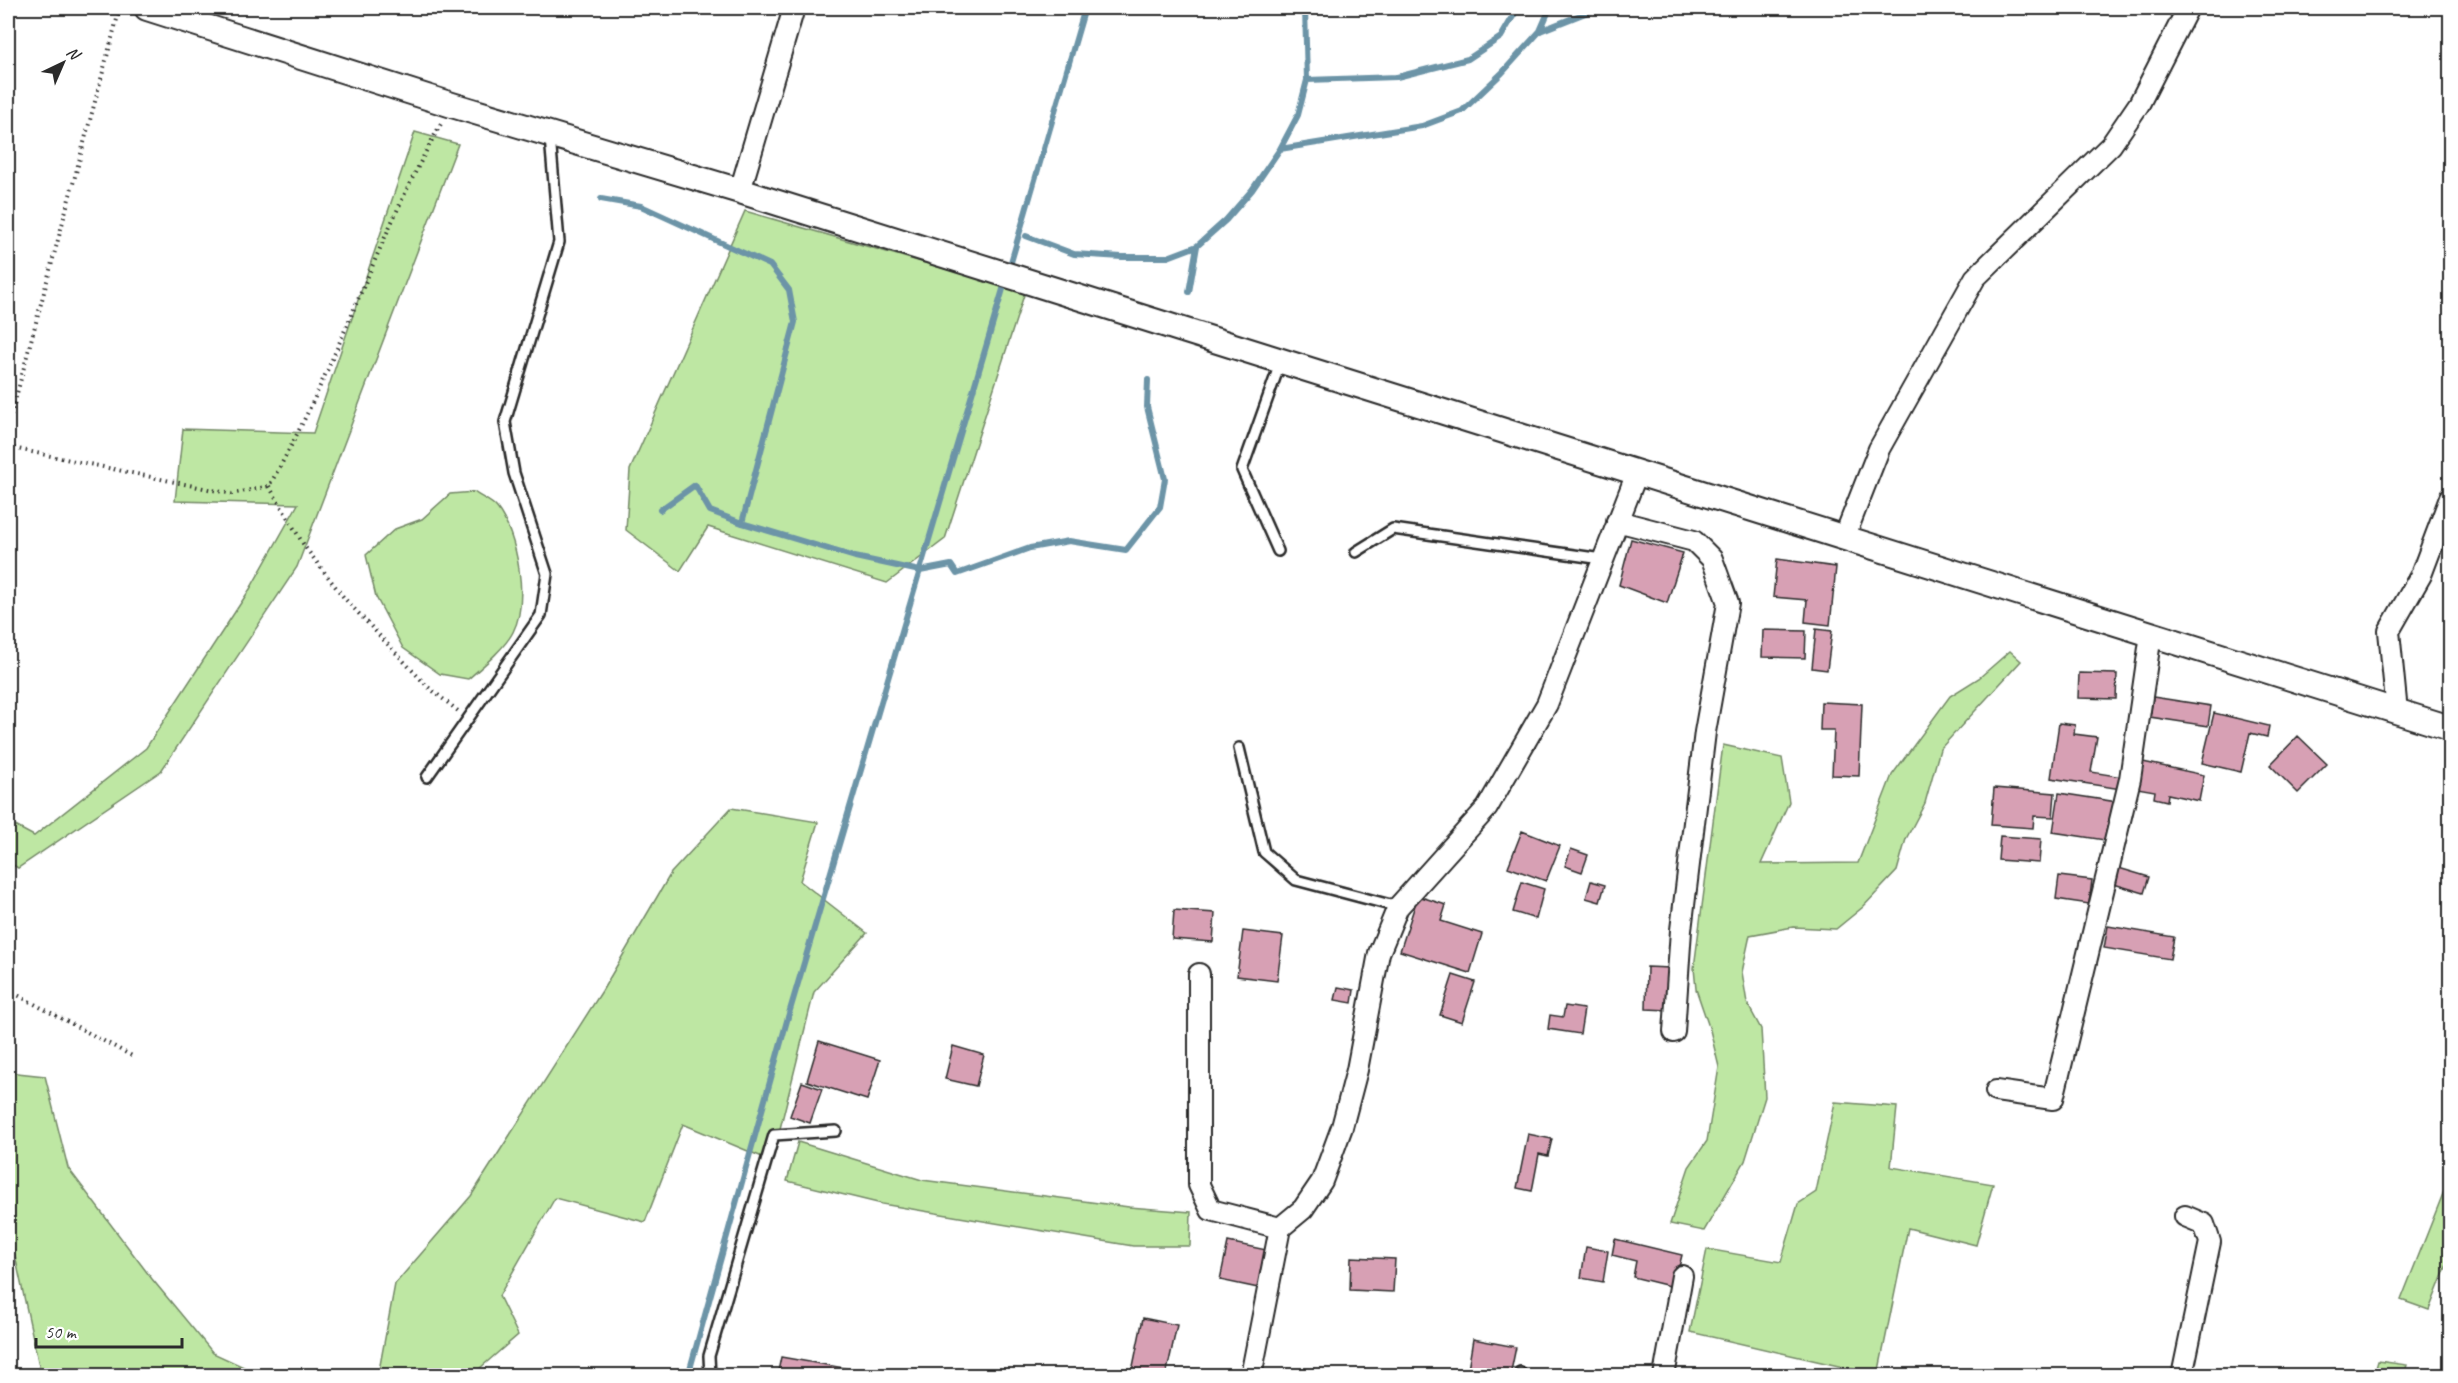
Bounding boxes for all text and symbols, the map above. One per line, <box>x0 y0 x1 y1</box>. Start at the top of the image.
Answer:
north arrow <box>33 33 93 93</box>
text: N <box>62 42 85 66</box>
scale bar <box>36 1311 182 1349</box>
text: 50 m <box>45 1321 78 1343</box>

